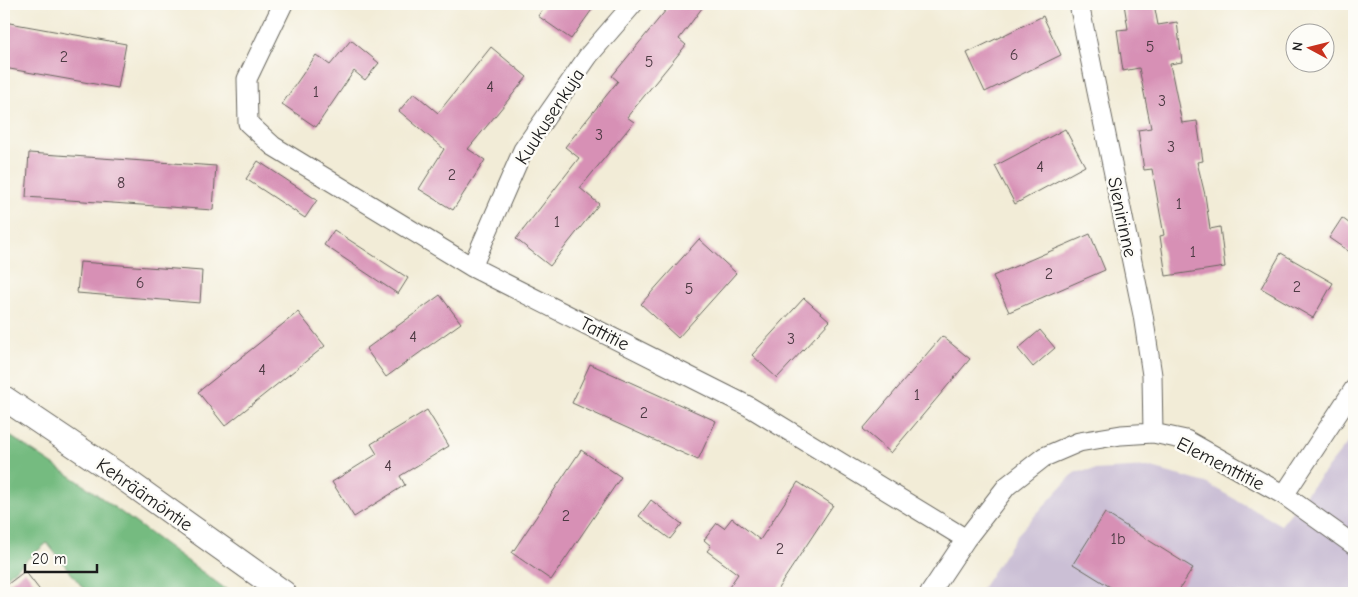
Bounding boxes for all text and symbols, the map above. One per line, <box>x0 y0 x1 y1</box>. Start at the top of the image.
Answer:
north arrow <box>1286 22 1336 72</box>
house number: 5 <box>1146 38 1154 56</box>
text: N <box>1289 41 1307 52</box>
house number: 6 <box>1010 46 1018 64</box>
house number: 2 <box>60 48 68 66</box>
house number: 5 <box>645 53 653 71</box>
street label: Kuukusenkuja <box>511 64 589 169</box>
house number: 4 <box>486 78 494 96</box>
house number: 1 <box>313 83 319 101</box>
house number: 3 <box>1158 92 1166 110</box>
house number: 3 <box>595 126 603 144</box>
house number: 3 <box>1167 138 1175 156</box>
house number: 4 <box>1036 158 1044 176</box>
house number: 2 <box>448 166 456 184</box>
house number: 8 <box>117 174 125 192</box>
street label: Sienirinne <box>1103 175 1141 259</box>
house number: 1 <box>1176 195 1182 213</box>
house number: 1 <box>554 213 560 231</box>
house number: 1 <box>1190 243 1196 261</box>
house number: 2 <box>1045 265 1053 283</box>
house number: 6 <box>136 274 144 292</box>
house number: 2 <box>1293 278 1301 296</box>
house number: 5 <box>685 280 693 298</box>
street label: Tattitie <box>576 312 633 356</box>
house number: 4 <box>409 328 417 346</box>
house number: 3 <box>787 330 795 348</box>
house number: 4 <box>258 361 266 379</box>
house number: 1 <box>914 386 920 404</box>
house number: 2 <box>640 404 648 422</box>
street label: Elementtitie <box>1173 432 1268 495</box>
street label: Kehräämöntie <box>92 454 197 536</box>
house number: 4 <box>384 457 392 475</box>
house number: 2 <box>562 507 570 525</box>
house number: 1b <box>1111 530 1125 548</box>
house number: 2 <box>776 540 784 558</box>
scale bar <box>25 542 98 574</box>
text: 20 m <box>32 550 66 568</box>

